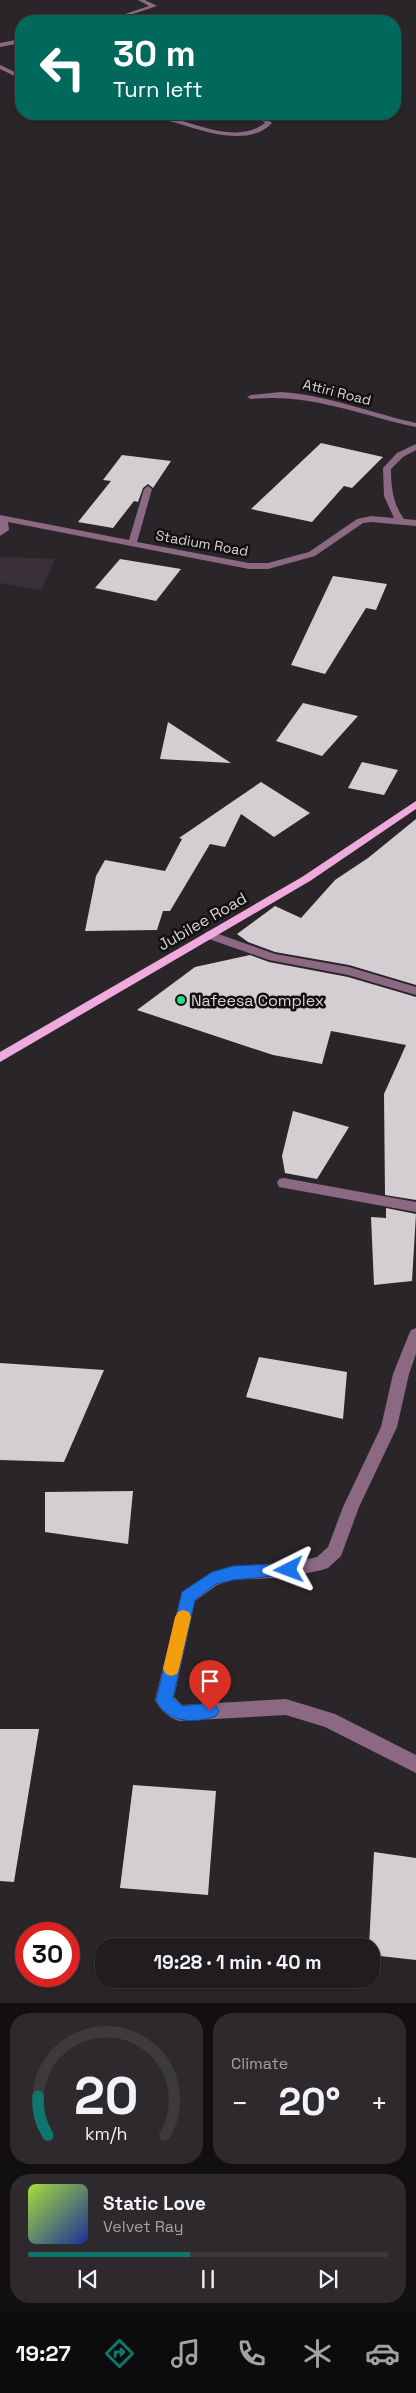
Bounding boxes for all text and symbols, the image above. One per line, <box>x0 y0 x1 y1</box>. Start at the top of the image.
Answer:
text: 30 m <box>113 32 196 76</box>
icon: left <box>30 35 95 100</box>
text: Turn left <box>113 75 203 103</box>
street label: Attiri Road <box>301 375 373 409</box>
street label: Stadium Road <box>154 526 250 560</box>
street label: Jubilee Road <box>154 887 251 955</box>
place label: Nafeesa Complex <box>191 990 324 1011</box>
marker: Nafeesa Complex <box>175 994 187 1006</box>
position arrow <box>262 1543 314 1595</box>
pin <box>189 1660 231 1711</box>
icon: arrive <box>196 1667 224 1695</box>
speed limit sign: 30 <box>15 1922 80 1987</box>
text: 19:28 · 1 min · 40 m <box>153 1950 322 1975</box>
text: Climate <box>231 2053 288 2074</box>
text: 20 <box>74 2063 139 2129</box>
text: 20° <box>278 2078 341 2126</box>
text: − <box>231 2085 248 2121</box>
text: + <box>371 2085 388 2121</box>
text: km/h <box>85 2122 128 2145</box>
text: Static Love <box>103 2191 206 2216</box>
text: Velvet Ray <box>103 2216 184 2237</box>
icon: previous <box>74 2265 102 2293</box>
icon: pause <box>194 2265 222 2293</box>
icon: next <box>314 2265 342 2293</box>
icon: directions <box>102 2336 137 2371</box>
icon: music <box>168 2336 203 2371</box>
icon: phone <box>234 2336 269 2371</box>
icon: climate <box>300 2336 335 2371</box>
icon: car <box>365 2336 400 2371</box>
text: 19:27 <box>15 2339 71 2367</box>

